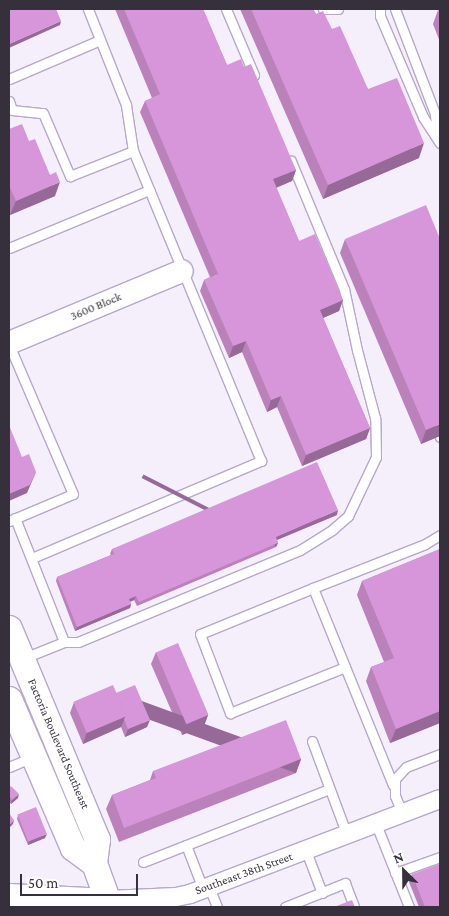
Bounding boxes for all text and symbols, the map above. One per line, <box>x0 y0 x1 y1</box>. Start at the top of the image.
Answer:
street label: 3600 Block <box>68 290 124 324</box>
street label: Factoria Boulevard Southeast <box>24 677 92 811</box>
north arrow <box>379 846 429 896</box>
text: N <box>391 848 406 866</box>
street label: Southeast 38th Street <box>193 850 295 898</box>
scale bar <box>22 864 140 896</box>
text: 50 m <box>28 875 58 891</box>

